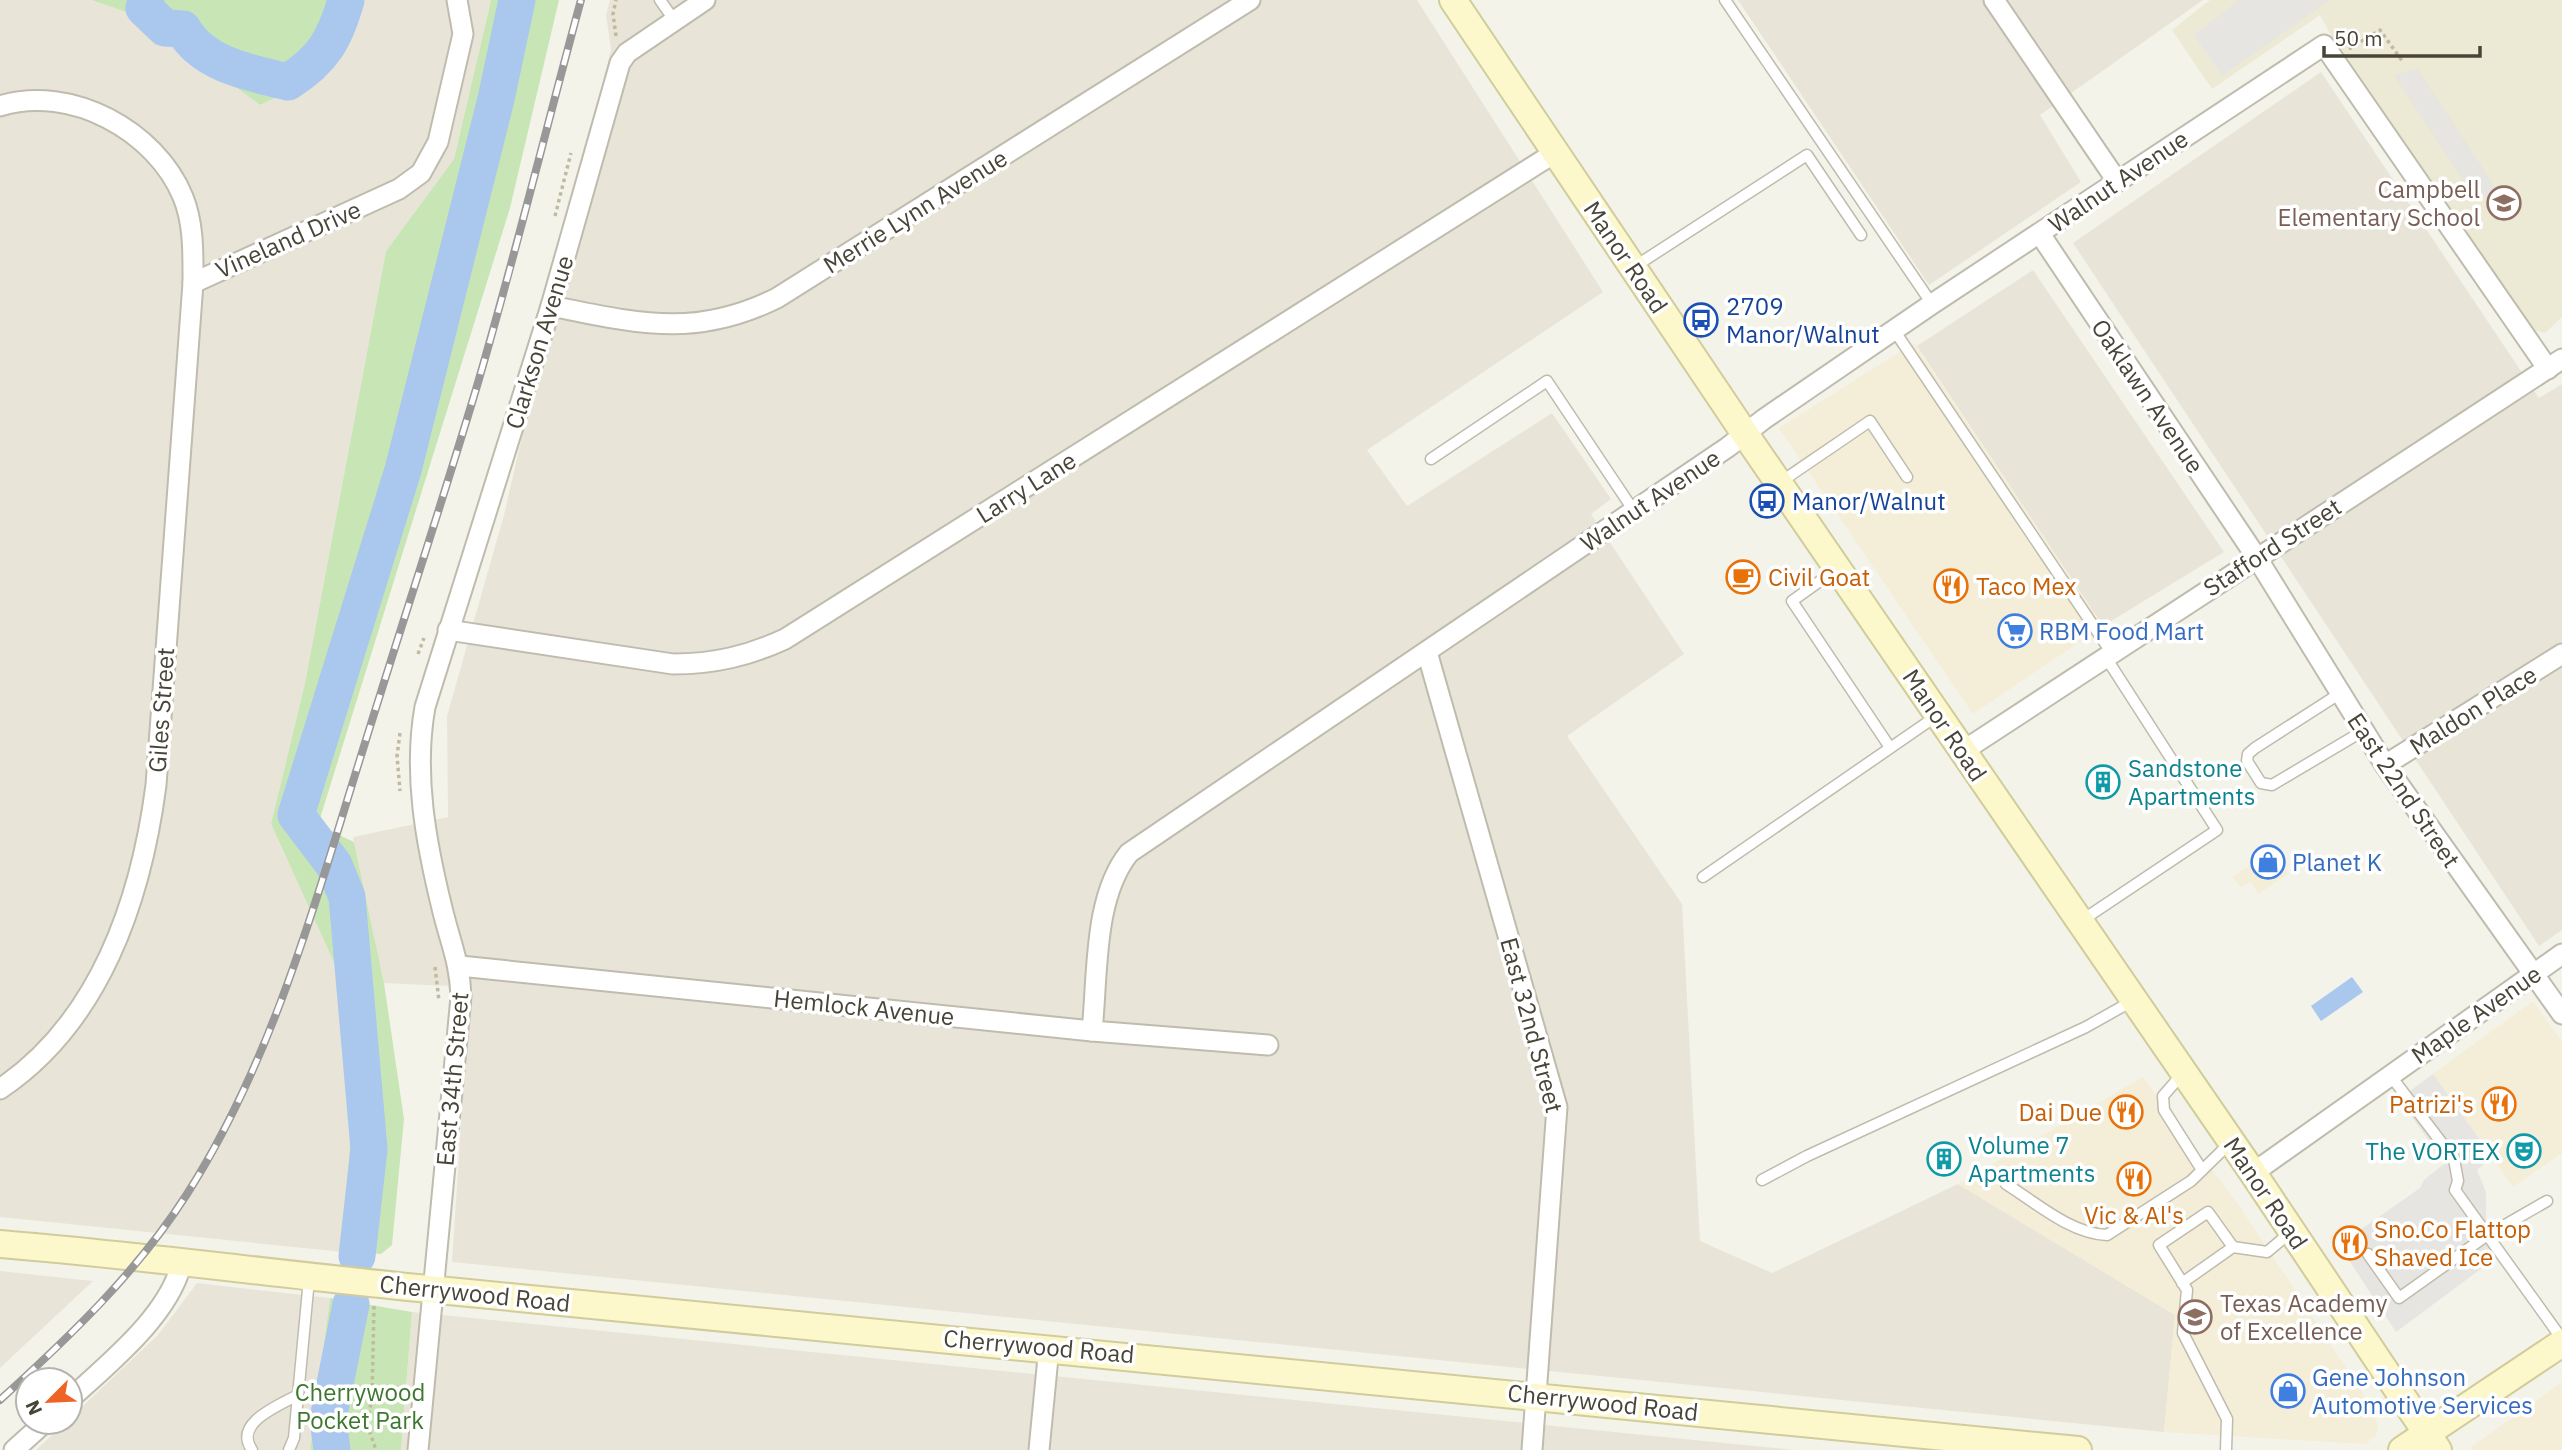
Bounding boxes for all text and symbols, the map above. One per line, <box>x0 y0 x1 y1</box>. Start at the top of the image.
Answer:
scale bar <box>2324 14 2480 58</box>
text: 50 m <box>2334 24 2383 52</box>
street label: Walnut Avenue <box>2042 122 2194 240</box>
street label: Merrie Lynn Avenue <box>817 141 1013 281</box>
place label: Campbell Elementary School <box>2278 173 2480 233</box>
school or university icon: Campbell Elementary School <box>2485 184 2523 222</box>
street label: Vineland Drive <box>210 193 366 285</box>
street label: Manor Road <box>1577 195 1675 319</box>
street label: Clarkson Avenue <box>497 251 581 433</box>
place label: 2709 Manor/Walnut <box>1726 290 1880 350</box>
bus stop icon: 2709 Manor/Walnut <box>1682 301 1720 339</box>
street label: Oaklawn Avenue <box>2085 313 2211 479</box>
street label: Walnut Avenue <box>1574 441 1726 559</box>
street label: Larry Lane <box>970 444 1082 530</box>
bus stop icon: Manor/Walnut <box>1748 482 1786 520</box>
place label: Manor/Walnut <box>1792 485 1946 517</box>
street label: Stafford Street <box>2197 491 2347 603</box>
cafe icon: Civil Goat <box>1724 558 1762 596</box>
place label: Civil Goat <box>1768 561 1870 593</box>
restaurant icon: Taco Mex <box>1932 567 1970 605</box>
place label: Taco Mex <box>1976 570 2076 602</box>
supermarket icon: RBM Food Mart <box>1996 612 2034 650</box>
place label: RBM Food Mart <box>2039 615 2204 647</box>
street label: Giles Street <box>141 646 181 774</box>
street label: Maldon Place <box>2403 658 2543 762</box>
street label: Manor Road <box>1896 663 1994 787</box>
street label: East 22nd Street <box>2340 706 2468 874</box>
place label: Sandstone Apartments <box>2128 752 2255 812</box>
building icon: Sandstone Apartments <box>2084 763 2122 801</box>
shop icon: Planet K <box>2249 843 2287 881</box>
place label: Planet K <box>2292 846 2382 878</box>
street label: East 32nd Street <box>1493 934 1571 1116</box>
street label: Maple Avenue <box>2405 957 2547 1071</box>
street label: Hemlock Avenue <box>772 982 956 1032</box>
street label: East 34th Street <box>428 991 476 1167</box>
restaurant icon: Patrizi's <box>2480 1085 2518 1123</box>
place label: Patrizi's <box>2389 1088 2474 1120</box>
restaurant icon: Dai Due <box>2107 1093 2145 1131</box>
place label: Dai Due <box>2019 1096 2102 1128</box>
place label: Volume 7 Apartments <box>1968 1129 2095 1189</box>
street label: Manor Road <box>2217 1131 2315 1255</box>
theatre icon: The VORTEX <box>2505 1132 2543 1170</box>
place label: The VORTEX <box>2365 1135 2500 1167</box>
building icon: Volume 7 Apartments <box>1925 1140 1963 1178</box>
restaurant icon: Vic & Al's <box>2115 1160 2153 1198</box>
place label: Vic & Al's <box>2084 1199 2184 1231</box>
place label: Sno.Co Flattop Shaved Ice <box>2374 1213 2531 1273</box>
restaurant icon: Sno.Co Flattop Shaved Ice <box>2331 1224 2369 1262</box>
street label: Cherrywood Road <box>378 1267 572 1319</box>
place label: Texas Academy of Excellence <box>2220 1287 2388 1347</box>
school or university icon: Texas Academy of Excellence <box>2176 1298 2214 1336</box>
street label: Cherrywood Road <box>942 1322 1136 1370</box>
place label: Gene Johnson Automotive Services <box>2312 1361 2533 1421</box>
north arrow <box>14 1366 84 1436</box>
shop icon: Gene Johnson Automotive Services <box>2269 1372 2307 1410</box>
park label: Cherrywood Pocket Park <box>295 1376 425 1436</box>
street label: Cherrywood Road <box>1506 1376 1700 1428</box>
text: N <box>20 1397 47 1419</box>

